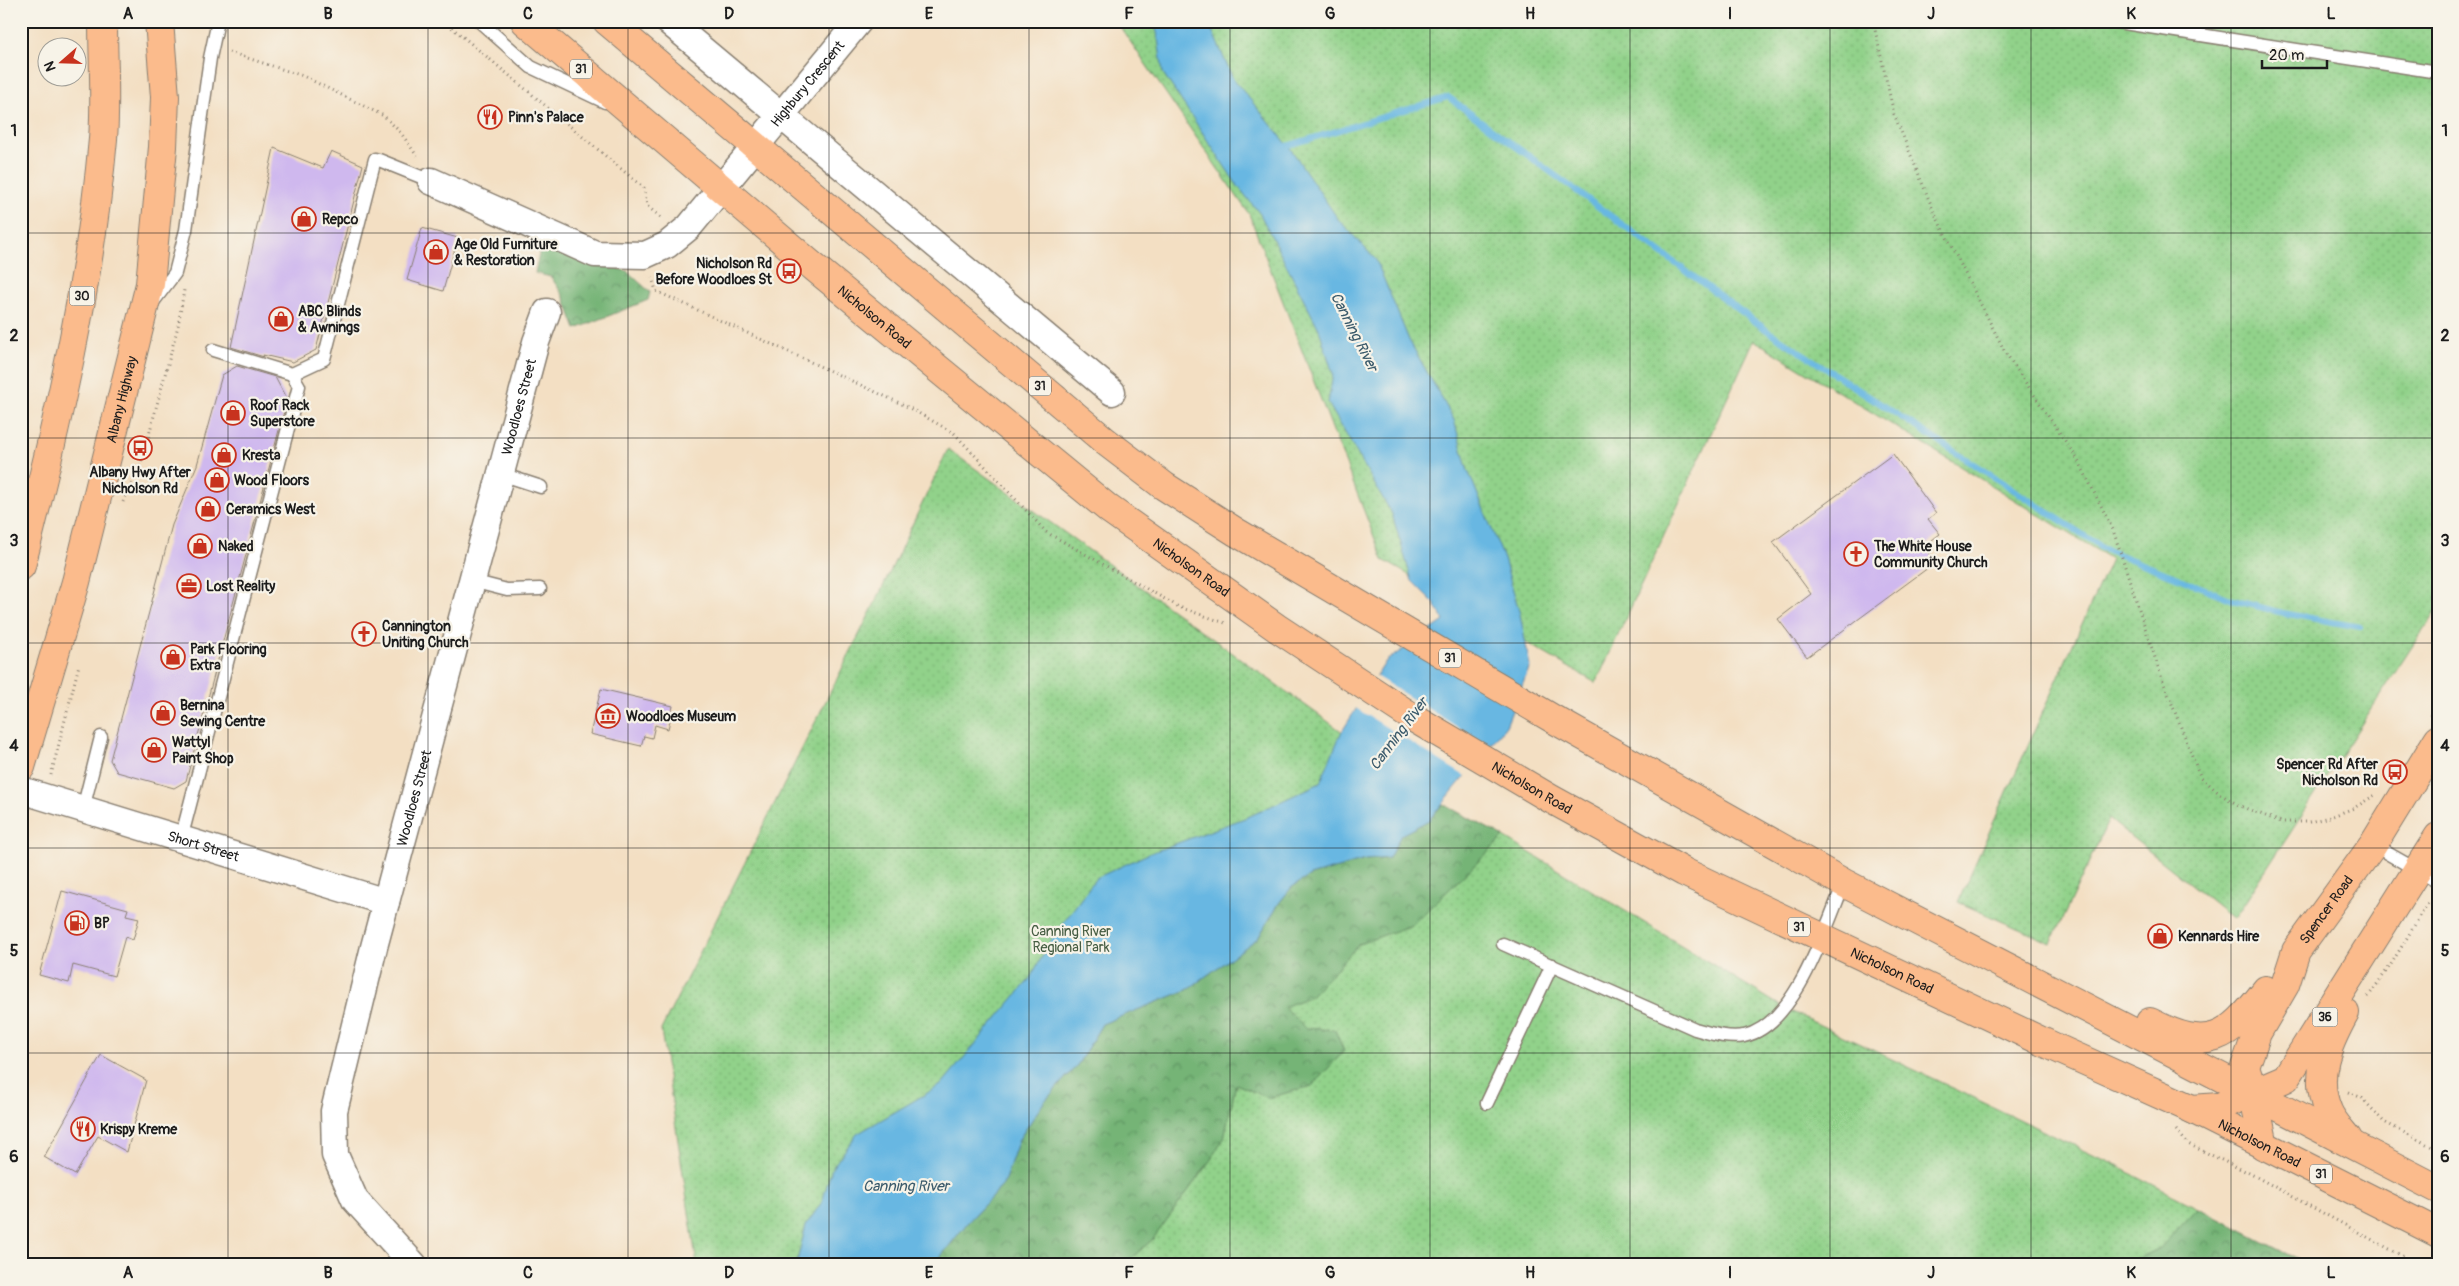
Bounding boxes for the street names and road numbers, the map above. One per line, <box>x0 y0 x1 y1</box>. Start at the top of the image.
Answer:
street label: Highbury Crescent <box>767 37 848 130</box>
road number: 31 <box>570 60 592 78</box>
street label: Nicholson Road <box>834 282 915 352</box>
road number: 30 <box>70 286 94 306</box>
street label: Albany Highway <box>102 354 140 445</box>
street label: Woodloes Street <box>498 357 540 457</box>
road number: 31 <box>1029 376 1051 396</box>
street label: Nicholson Road <box>1150 534 1233 600</box>
road number: 31 <box>1439 648 1461 668</box>
street label: Woodloes Street <box>393 748 435 848</box>
street label: Nicholson Road <box>1489 758 1575 818</box>
street label: Short Street <box>166 827 242 865</box>
street label: Spencer Road <box>2296 872 2357 947</box>
road number: 31 <box>1788 918 1810 936</box>
street label: Nicholson Road <box>1848 943 1937 997</box>
road number: 36 <box>2312 1008 2338 1026</box>
street label: Nicholson Road <box>2215 1115 2304 1171</box>
road number: 31 <box>2310 1164 2332 1184</box>

